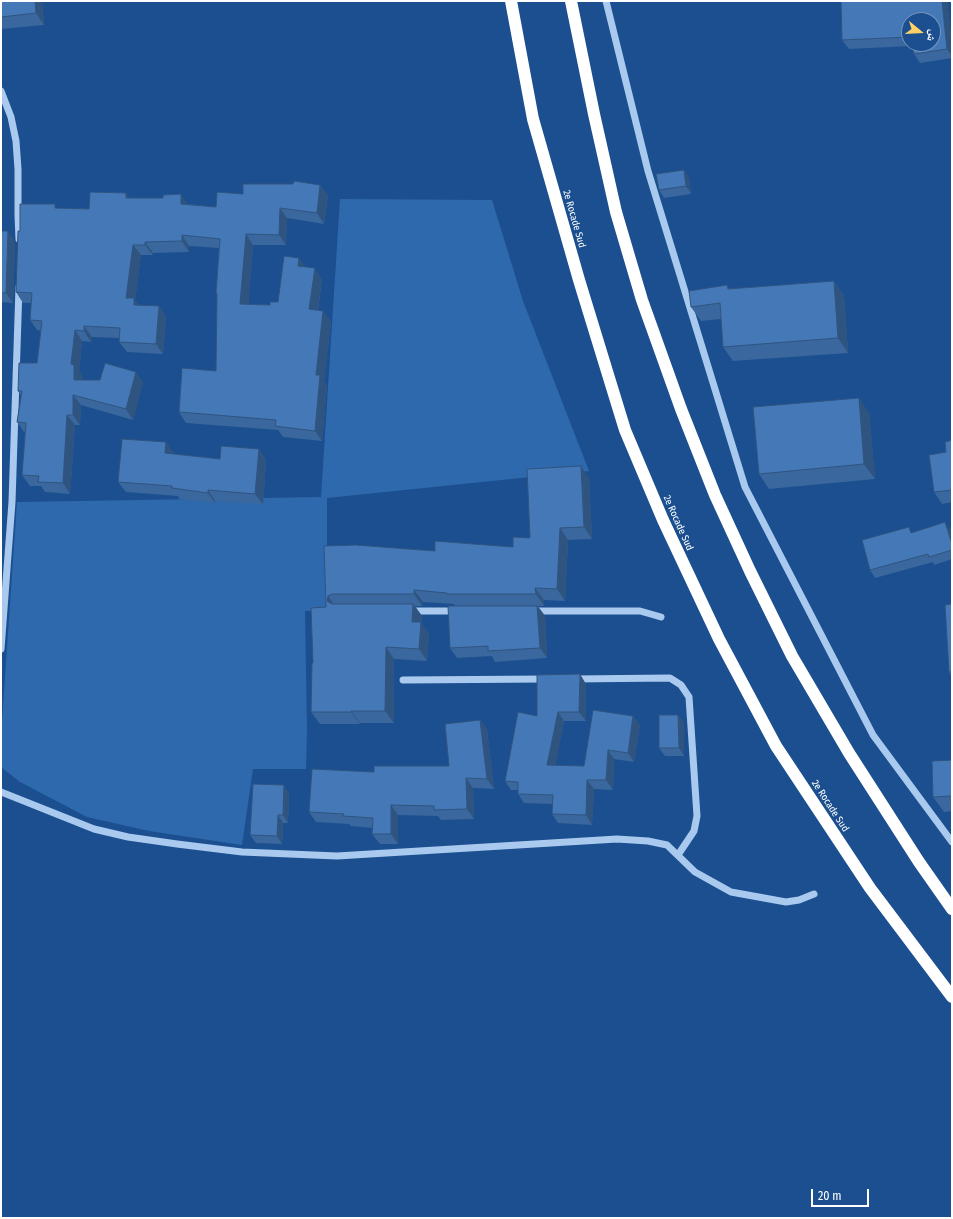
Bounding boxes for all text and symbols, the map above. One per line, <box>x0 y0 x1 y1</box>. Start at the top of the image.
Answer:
north arrow <box>901 12 941 52</box>
text: ش <box>924 28 940 43</box>
street label: 2e Rocade Sud <box>560 189 588 249</box>
street label: 2e Rocade Sud <box>660 493 696 553</box>
street label: 2e Rocade Sud <box>809 778 851 834</box>
scale bar <box>813 1181 871 1207</box>
text: 20 m <box>818 1189 842 1203</box>

